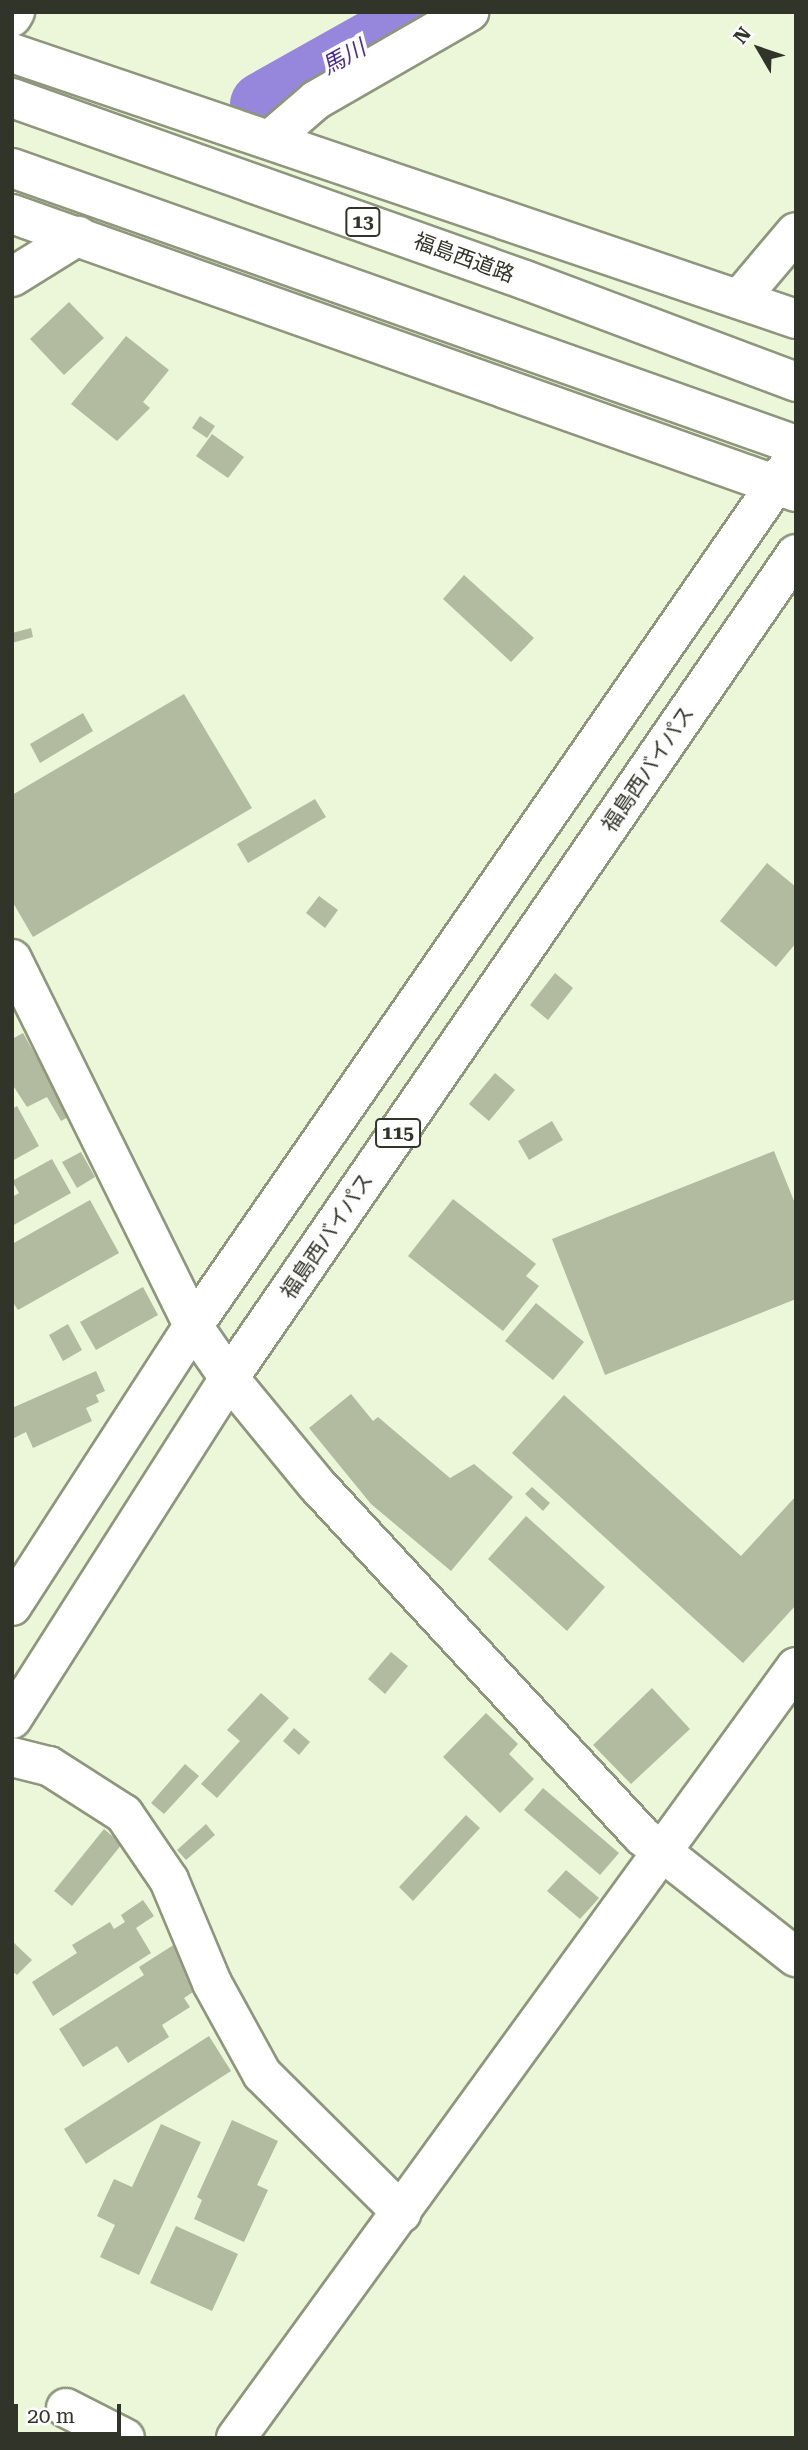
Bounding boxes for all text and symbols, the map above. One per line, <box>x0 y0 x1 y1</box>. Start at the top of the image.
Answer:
north arrow <box>724 14 794 84</box>
text: N <box>729 23 756 48</box>
water label: 馬川 <box>317 35 371 81</box>
road number: 13 <box>344 206 382 238</box>
street label: 福島西道路 <box>410 228 518 288</box>
street label: 福島西バイパス <box>596 701 700 837</box>
road number: 115 <box>374 1118 422 1148</box>
street label: 福島西バイパス <box>275 1168 379 1304</box>
scale bar <box>18 2390 124 2434</box>
text: 20 m <box>27 2404 75 2428</box>

